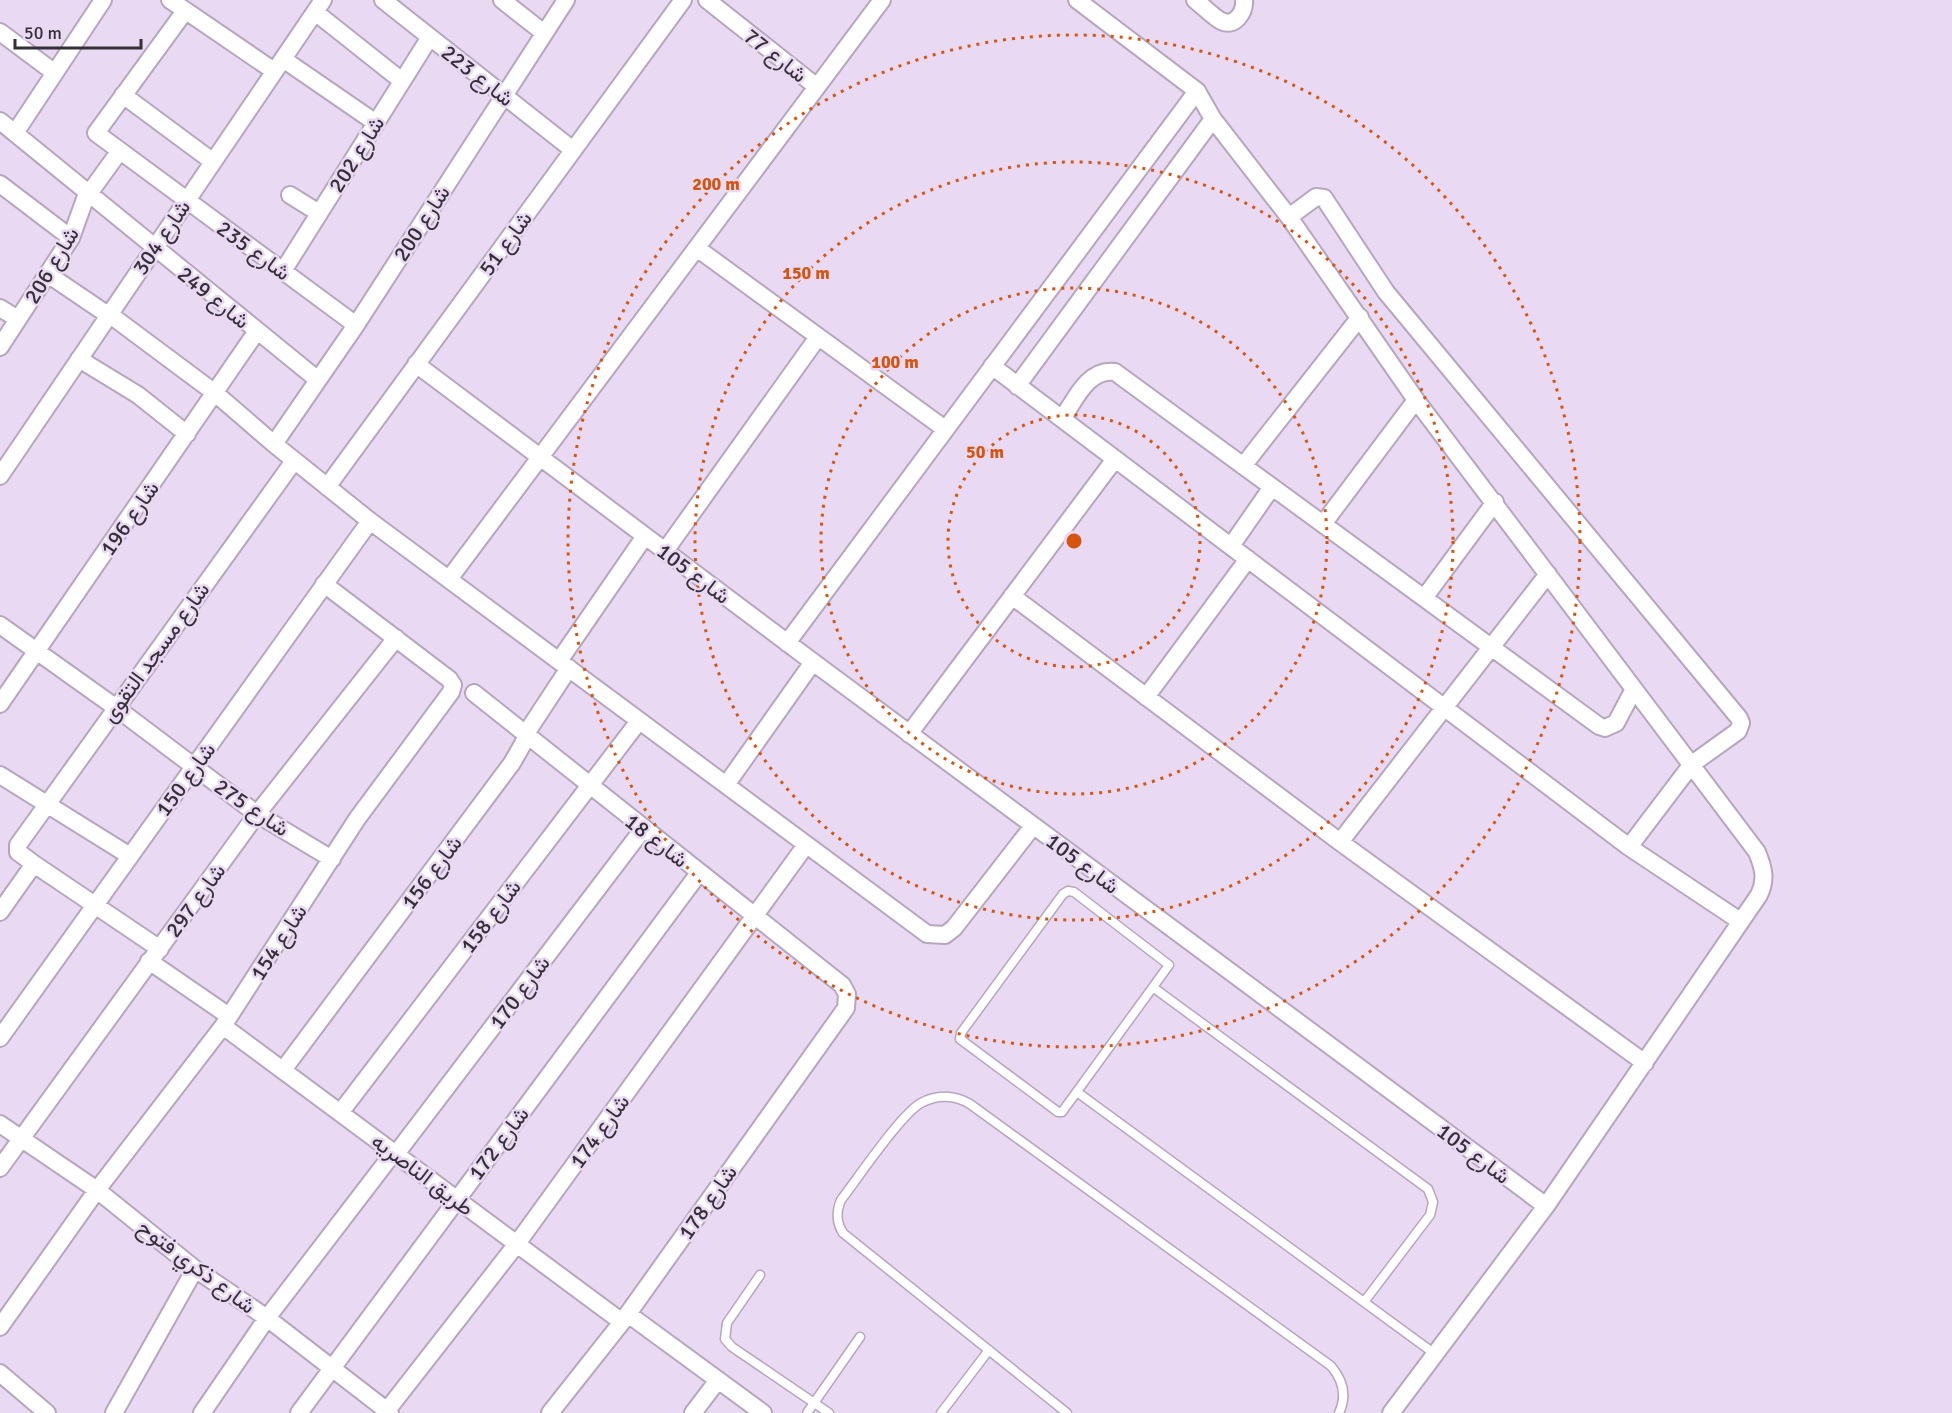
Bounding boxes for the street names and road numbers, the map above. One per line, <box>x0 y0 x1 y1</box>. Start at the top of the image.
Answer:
street label: شارع 77 <box>738 22 813 89</box>
street label: شارع 223 <box>435 39 519 113</box>
street label: شارع 202 <box>323 111 391 198</box>
street label: شارع 200 <box>387 180 457 267</box>
street label: شارع 304 <box>127 195 197 281</box>
street label: شارع 51 <box>473 206 539 281</box>
street label: شارع 235 <box>211 215 296 287</box>
street label: شارع 206 <box>18 222 86 309</box>
street label: شارع 249 <box>172 260 255 335</box>
street label: شارع 196 <box>94 476 166 561</box>
street label: شارع 105 <box>651 537 736 610</box>
street label: شارع مسجد التقوى <box>95 577 216 728</box>
street label: شارع 150 <box>150 737 222 822</box>
street label: شارع 275 <box>208 773 294 843</box>
street label: شارع 18 <box>619 807 694 874</box>
street label: شارع 105 <box>1040 827 1125 900</box>
street label: شارع 156 <box>395 830 468 915</box>
street label: شارع 297 <box>160 858 232 943</box>
street label: شارع 158 <box>454 874 527 959</box>
street label: شارع 154 <box>244 899 314 986</box>
street label: شارع 170 <box>483 950 556 1035</box>
street label: شارع 174 <box>564 1089 636 1174</box>
street label: شارع 172 <box>462 1101 535 1186</box>
street label: شارع 105 <box>1431 1117 1516 1190</box>
street label: طريق الناصريه <box>366 1127 479 1222</box>
street label: شارع 178 <box>672 1160 744 1245</box>
street label: شارع ذكري فتوح <box>129 1213 261 1323</box>

